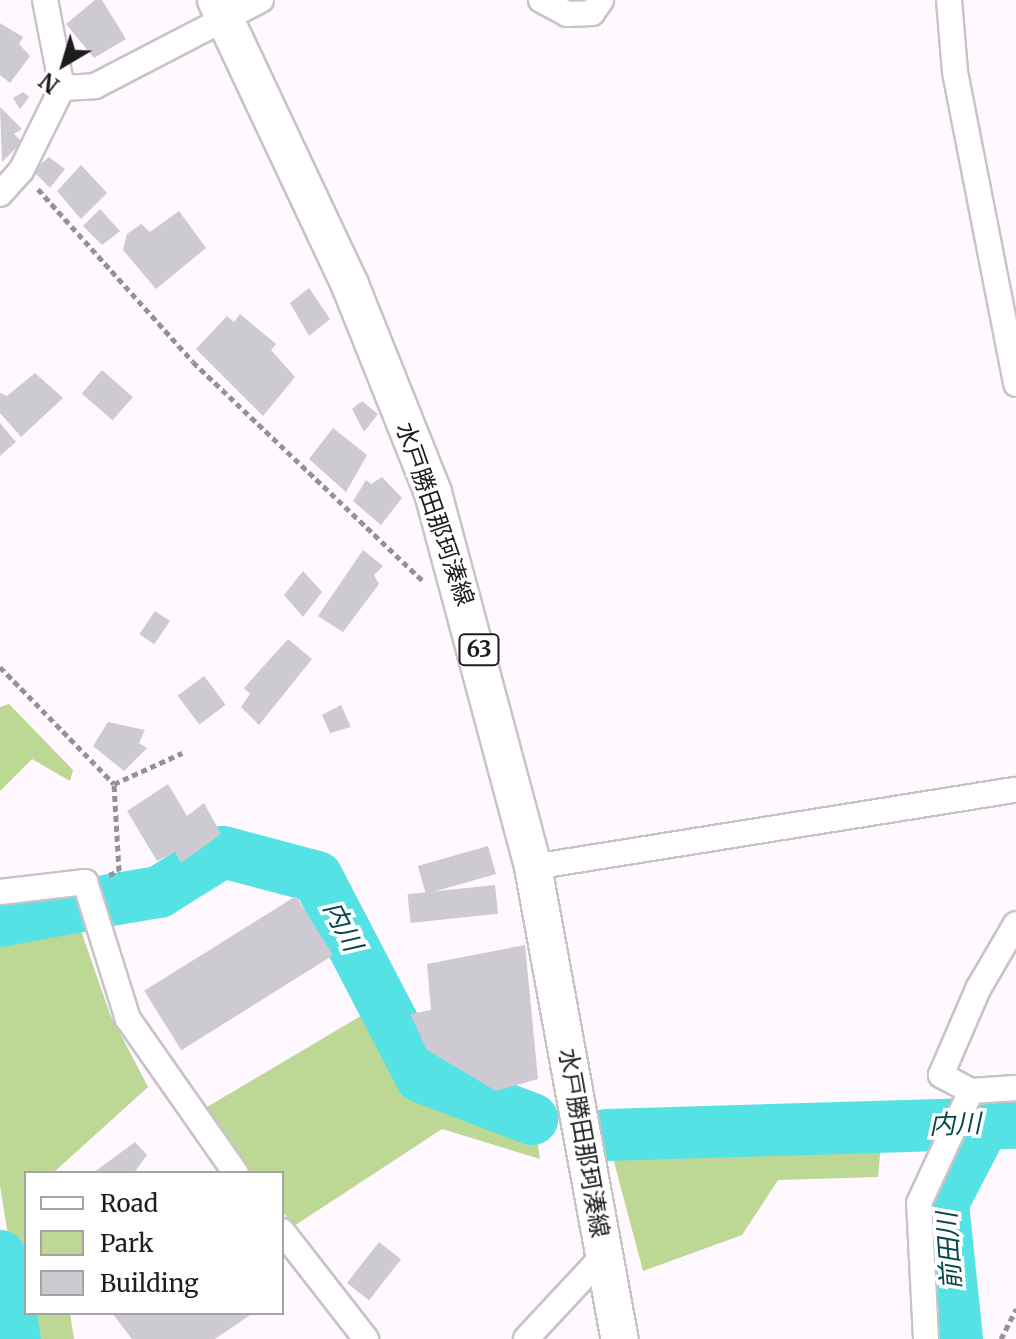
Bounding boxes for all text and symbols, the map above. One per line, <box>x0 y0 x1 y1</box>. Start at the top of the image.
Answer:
north arrow <box>24 24 104 104</box>
text: N <box>34 67 65 99</box>
street label: 水戸勝田那珂湊線 <box>390 419 480 609</box>
road number: 63 <box>457 632 501 668</box>
water label: 内川 <box>317 896 369 956</box>
street label: 水戸勝田那珂湊線 <box>553 1046 615 1240</box>
water label: 内川 <box>928 1108 982 1140</box>
legend <box>24 1171 284 1315</box>
text: Road <box>100 1188 158 1219</box>
water label: 前田川 <box>931 1211 967 1291</box>
text: Park <box>100 1228 153 1259</box>
text: Building <box>100 1268 199 1299</box>

